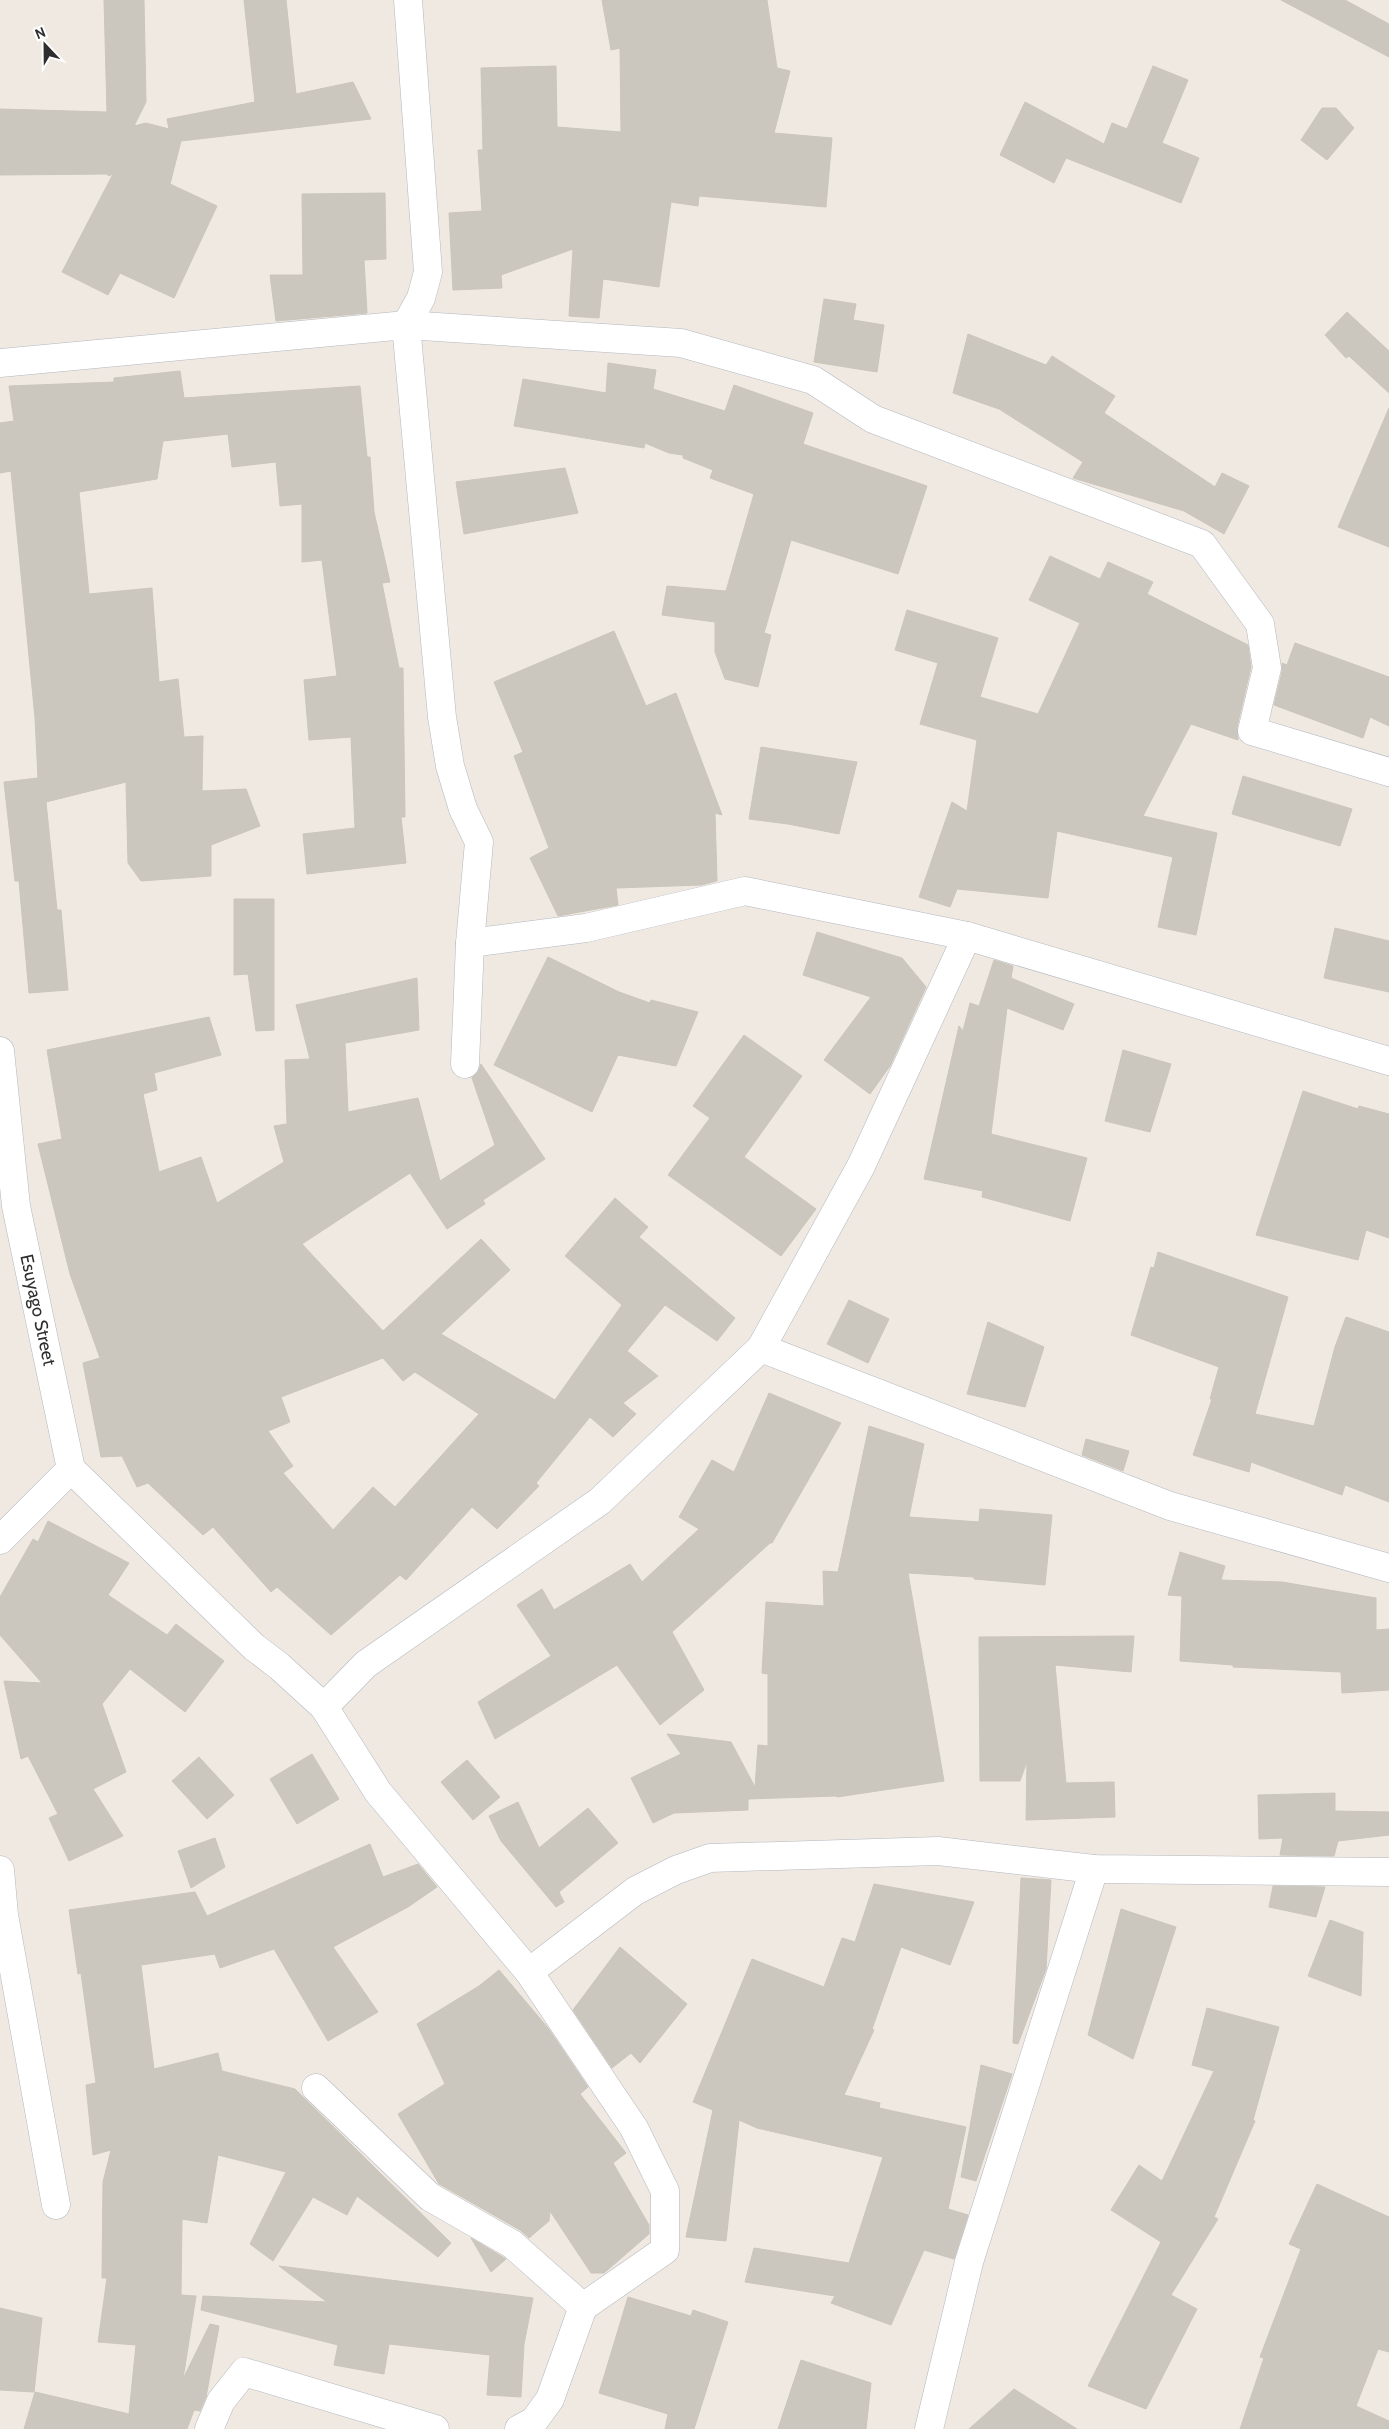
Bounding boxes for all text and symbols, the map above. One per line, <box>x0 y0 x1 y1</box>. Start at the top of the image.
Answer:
north arrow <box>20 20 70 70</box>
text: N <box>32 23 48 43</box>
street label: Esuyago Street <box>15 1252 61 1368</box>

